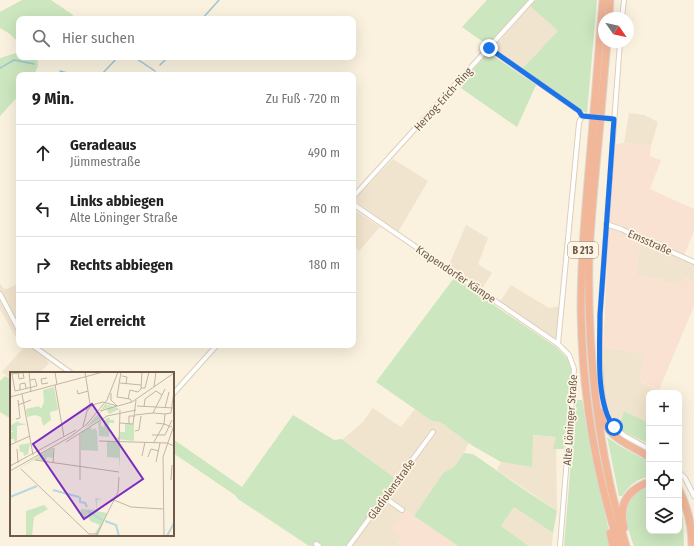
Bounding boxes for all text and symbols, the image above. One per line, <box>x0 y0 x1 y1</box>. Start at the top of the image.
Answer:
north arrow <box>598 12 634 48</box>
search box <box>16 16 356 60</box>
icon: search <box>30 27 52 49</box>
text: Hier suchen <box>62 29 135 47</box>
route end <box>480 39 498 57</box>
street label: Herzog-Erich-Ring <box>411 64 476 134</box>
text: 9 Min. <box>32 88 74 109</box>
text: Zu Fuß · 720 m <box>266 91 340 106</box>
text: Geradeaus <box>70 136 136 154</box>
icon: ahead <box>32 142 54 164</box>
text: 490 m <box>308 145 340 160</box>
text: Jümmestraße <box>70 154 140 169</box>
text: Links abbiegen <box>70 192 164 210</box>
icon: left <box>32 198 54 220</box>
text: 50 m <box>314 201 340 216</box>
text: Alte Löninger Straße <box>70 210 178 225</box>
street label: Emsstraße <box>626 227 674 258</box>
road number: B 213 <box>568 242 598 258</box>
street label: Krapendorfer Kämpe <box>413 243 498 306</box>
icon: right <box>32 254 54 276</box>
text: Rechts abbiegen <box>70 256 173 274</box>
text: 180 m <box>309 257 340 272</box>
icon: arrive <box>32 310 54 332</box>
text: Ziel erreicht <box>70 312 145 330</box>
inset map <box>10 372 174 536</box>
street label: Alte Löninger Straße <box>561 374 580 466</box>
map controls <box>646 390 682 534</box>
button: + <box>646 390 682 426</box>
route start <box>605 418 623 436</box>
button: − <box>646 426 682 462</box>
street label: Gladiolenstraße <box>365 457 418 522</box>
button: locate <box>646 462 682 498</box>
button: layers <box>646 498 682 534</box>

